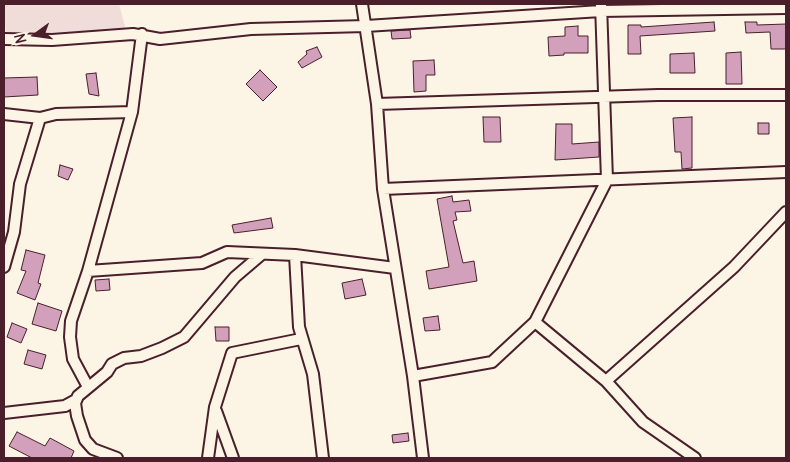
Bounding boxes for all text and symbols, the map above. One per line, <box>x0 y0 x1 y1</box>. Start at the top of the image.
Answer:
north arrow <box>10 10 60 60</box>
text: N <box>11 32 30 46</box>

